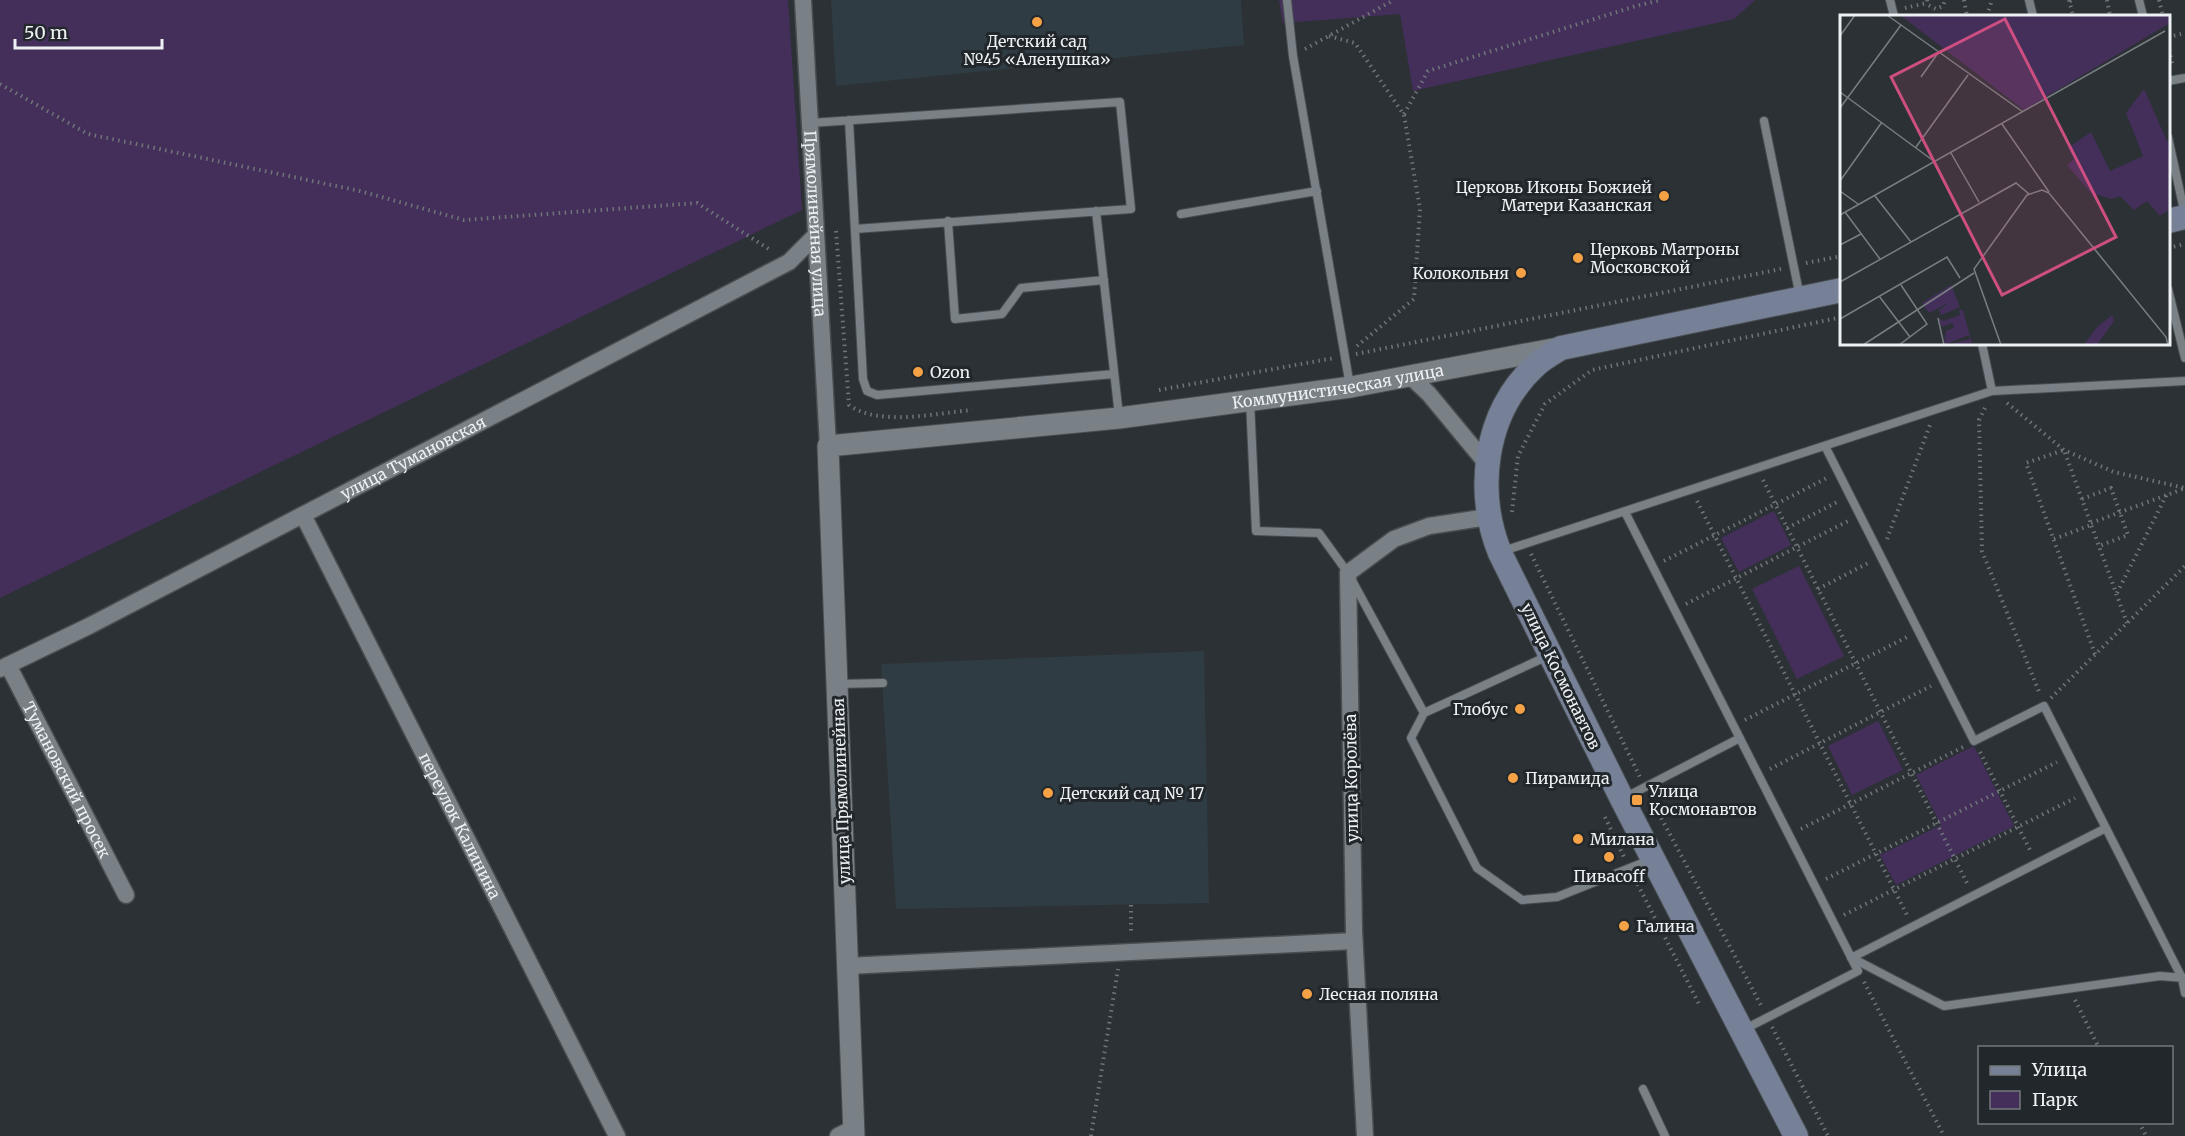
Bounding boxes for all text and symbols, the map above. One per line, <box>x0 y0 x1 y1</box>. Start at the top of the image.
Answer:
scale bar <box>15 12 162 50</box>
marker: Детский сад №45 «Аленушка» <box>1030 15 1044 29</box>
inset map <box>1840 15 2170 345</box>
text: 50 m <box>24 21 68 44</box>
place label: Детский сад №45 «Аленушка» <box>963 31 1111 69</box>
street label: Прямолинейная улица <box>800 130 831 318</box>
place label: Церковь Иконы Божией Матери Казанская <box>1455 177 1652 215</box>
marker: Церковь Иконы Божией Матери Казанская <box>1657 189 1671 203</box>
place label: Церковь Матроны Московской <box>1590 239 1740 277</box>
marker: Церковь Матроны Московской <box>1571 251 1585 265</box>
place label: Колокольня <box>1413 263 1509 283</box>
marker: Колокольня <box>1514 266 1528 280</box>
street label: Коммунистическая улица <box>1231 360 1446 413</box>
place label: Ozon <box>930 362 970 382</box>
marker: Ozon <box>911 365 925 379</box>
street label: улица Тумановская <box>337 412 489 504</box>
street label: улица Космонавтов <box>1517 600 1605 752</box>
street label: улица Прямолинейная <box>828 697 854 885</box>
street label: Тумановский просек <box>19 698 115 861</box>
place label: Глобус <box>1453 699 1508 719</box>
marker: Глобус <box>1513 702 1527 716</box>
street label: улица Королёва <box>1340 713 1362 843</box>
street label: переулок Калинина <box>415 749 506 903</box>
place label: Пирамида <box>1525 768 1610 788</box>
marker: Пирамида <box>1506 771 1520 785</box>
place label: Улица Космонавтов <box>1648 781 1757 819</box>
place label: Детский сад № 17 <box>1060 783 1204 803</box>
marker: Детский сад № 17 <box>1041 786 1055 800</box>
marker: Улица Космонавтов <box>1630 793 1644 807</box>
place label: Милана <box>1590 829 1655 849</box>
marker: Милана <box>1571 832 1585 846</box>
marker: Пивасоff <box>1602 850 1616 864</box>
place label: Пивасоff <box>1573 866 1646 886</box>
place label: Галина <box>1636 916 1695 936</box>
marker: Галина <box>1617 919 1631 933</box>
place label: Лесная поляна <box>1319 984 1439 1004</box>
marker: Лесная поляна <box>1300 987 1314 1001</box>
legend <box>1978 1046 2173 1124</box>
text: Улица <box>2031 1058 2087 1081</box>
text: Парк <box>2032 1088 2078 1111</box>

